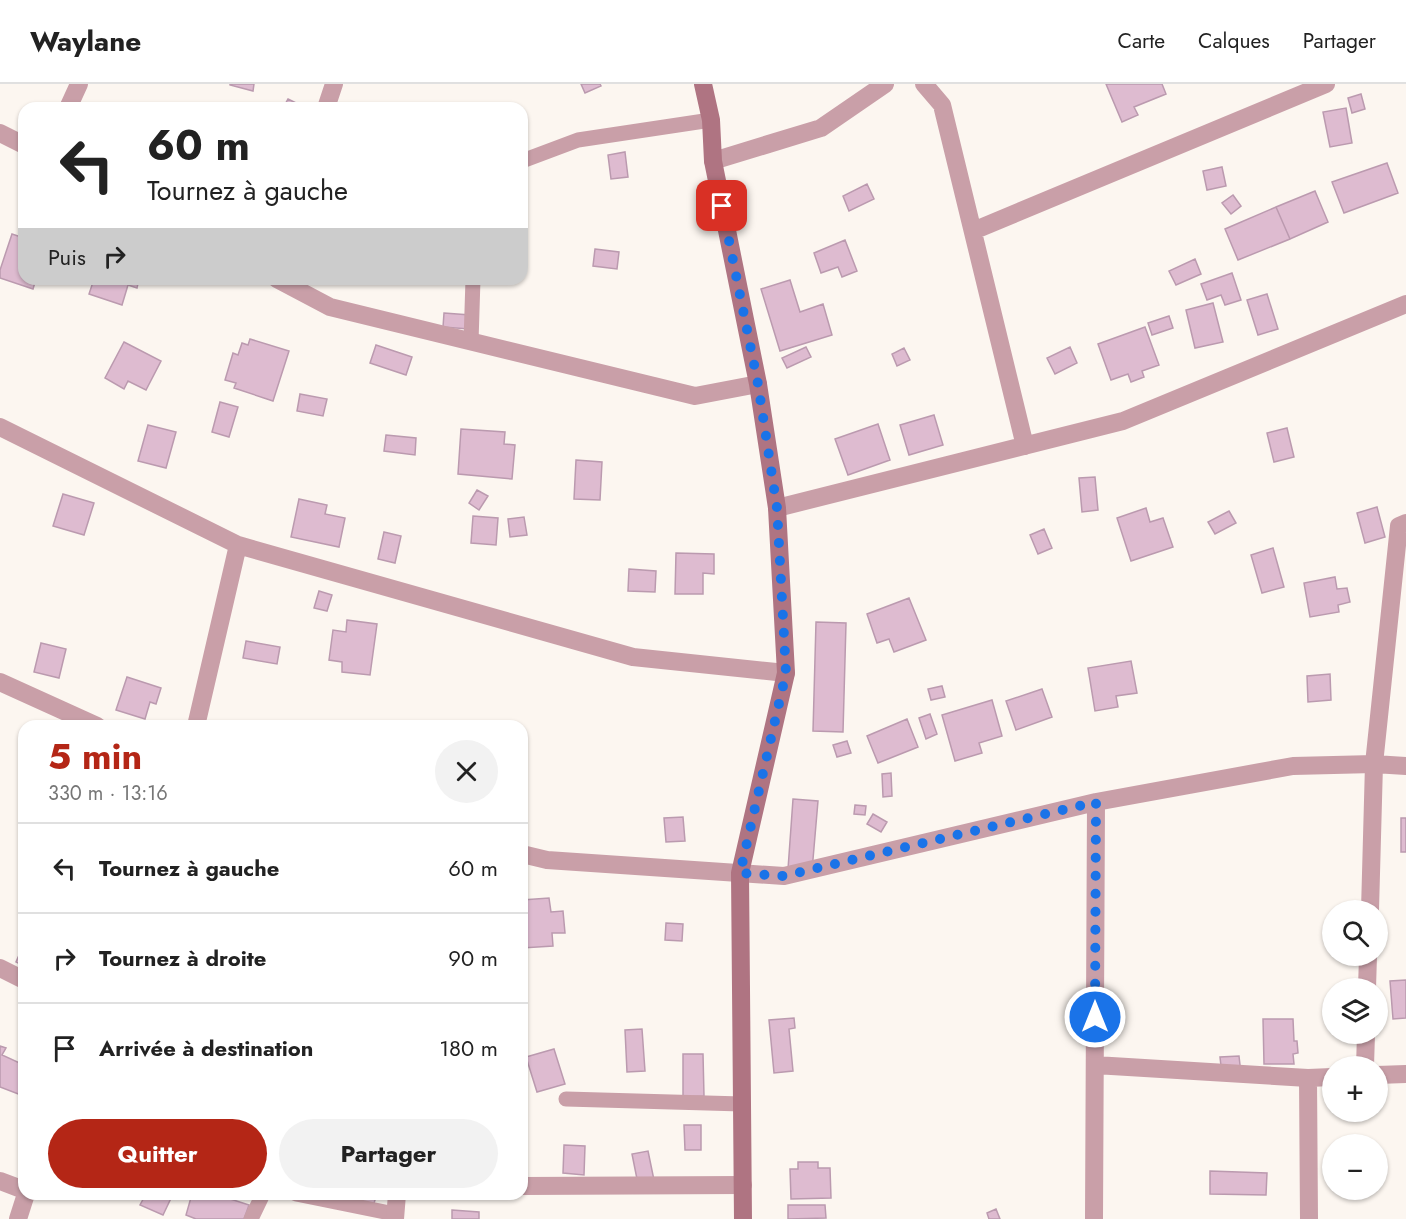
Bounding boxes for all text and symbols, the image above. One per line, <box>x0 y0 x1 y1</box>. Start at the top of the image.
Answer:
text: Waylane <box>30 21 141 62</box>
text: Carte <box>1118 26 1165 56</box>
text: Calques <box>1198 26 1270 56</box>
text: Partager <box>1303 26 1376 56</box>
text: 60 m <box>147 115 250 176</box>
icon: left <box>48 126 126 204</box>
text: Tournez à gauche <box>147 171 348 210</box>
pin <box>696 180 747 231</box>
icon: arrive <box>705 189 738 222</box>
icon: right <box>98 240 131 273</box>
text: Puis <box>48 241 86 273</box>
text: 5 min <box>48 730 142 782</box>
button: close <box>435 740 498 803</box>
text: 330 m · 13:16 <box>48 779 168 808</box>
icon: left <box>48 852 81 885</box>
text: Tournez à gauche <box>99 852 279 884</box>
text: 60 m <box>448 852 498 884</box>
map controls <box>1322 900 1388 1200</box>
button: search <box>1322 900 1388 966</box>
icon: right <box>48 942 81 975</box>
text: Tournez à droite <box>99 942 266 974</box>
text: 90 m <box>448 942 498 974</box>
button: layers <box>1322 978 1388 1044</box>
position arrow <box>1063 985 1127 1049</box>
icon: arrive <box>48 1032 81 1065</box>
text: Arrivée à destination <box>99 1032 313 1064</box>
text: 180 m <box>439 1032 498 1064</box>
button: + <box>1322 1056 1388 1122</box>
button: Quitter <box>48 1119 267 1188</box>
button: Partager <box>279 1119 498 1188</box>
button: − <box>1322 1134 1388 1200</box>

